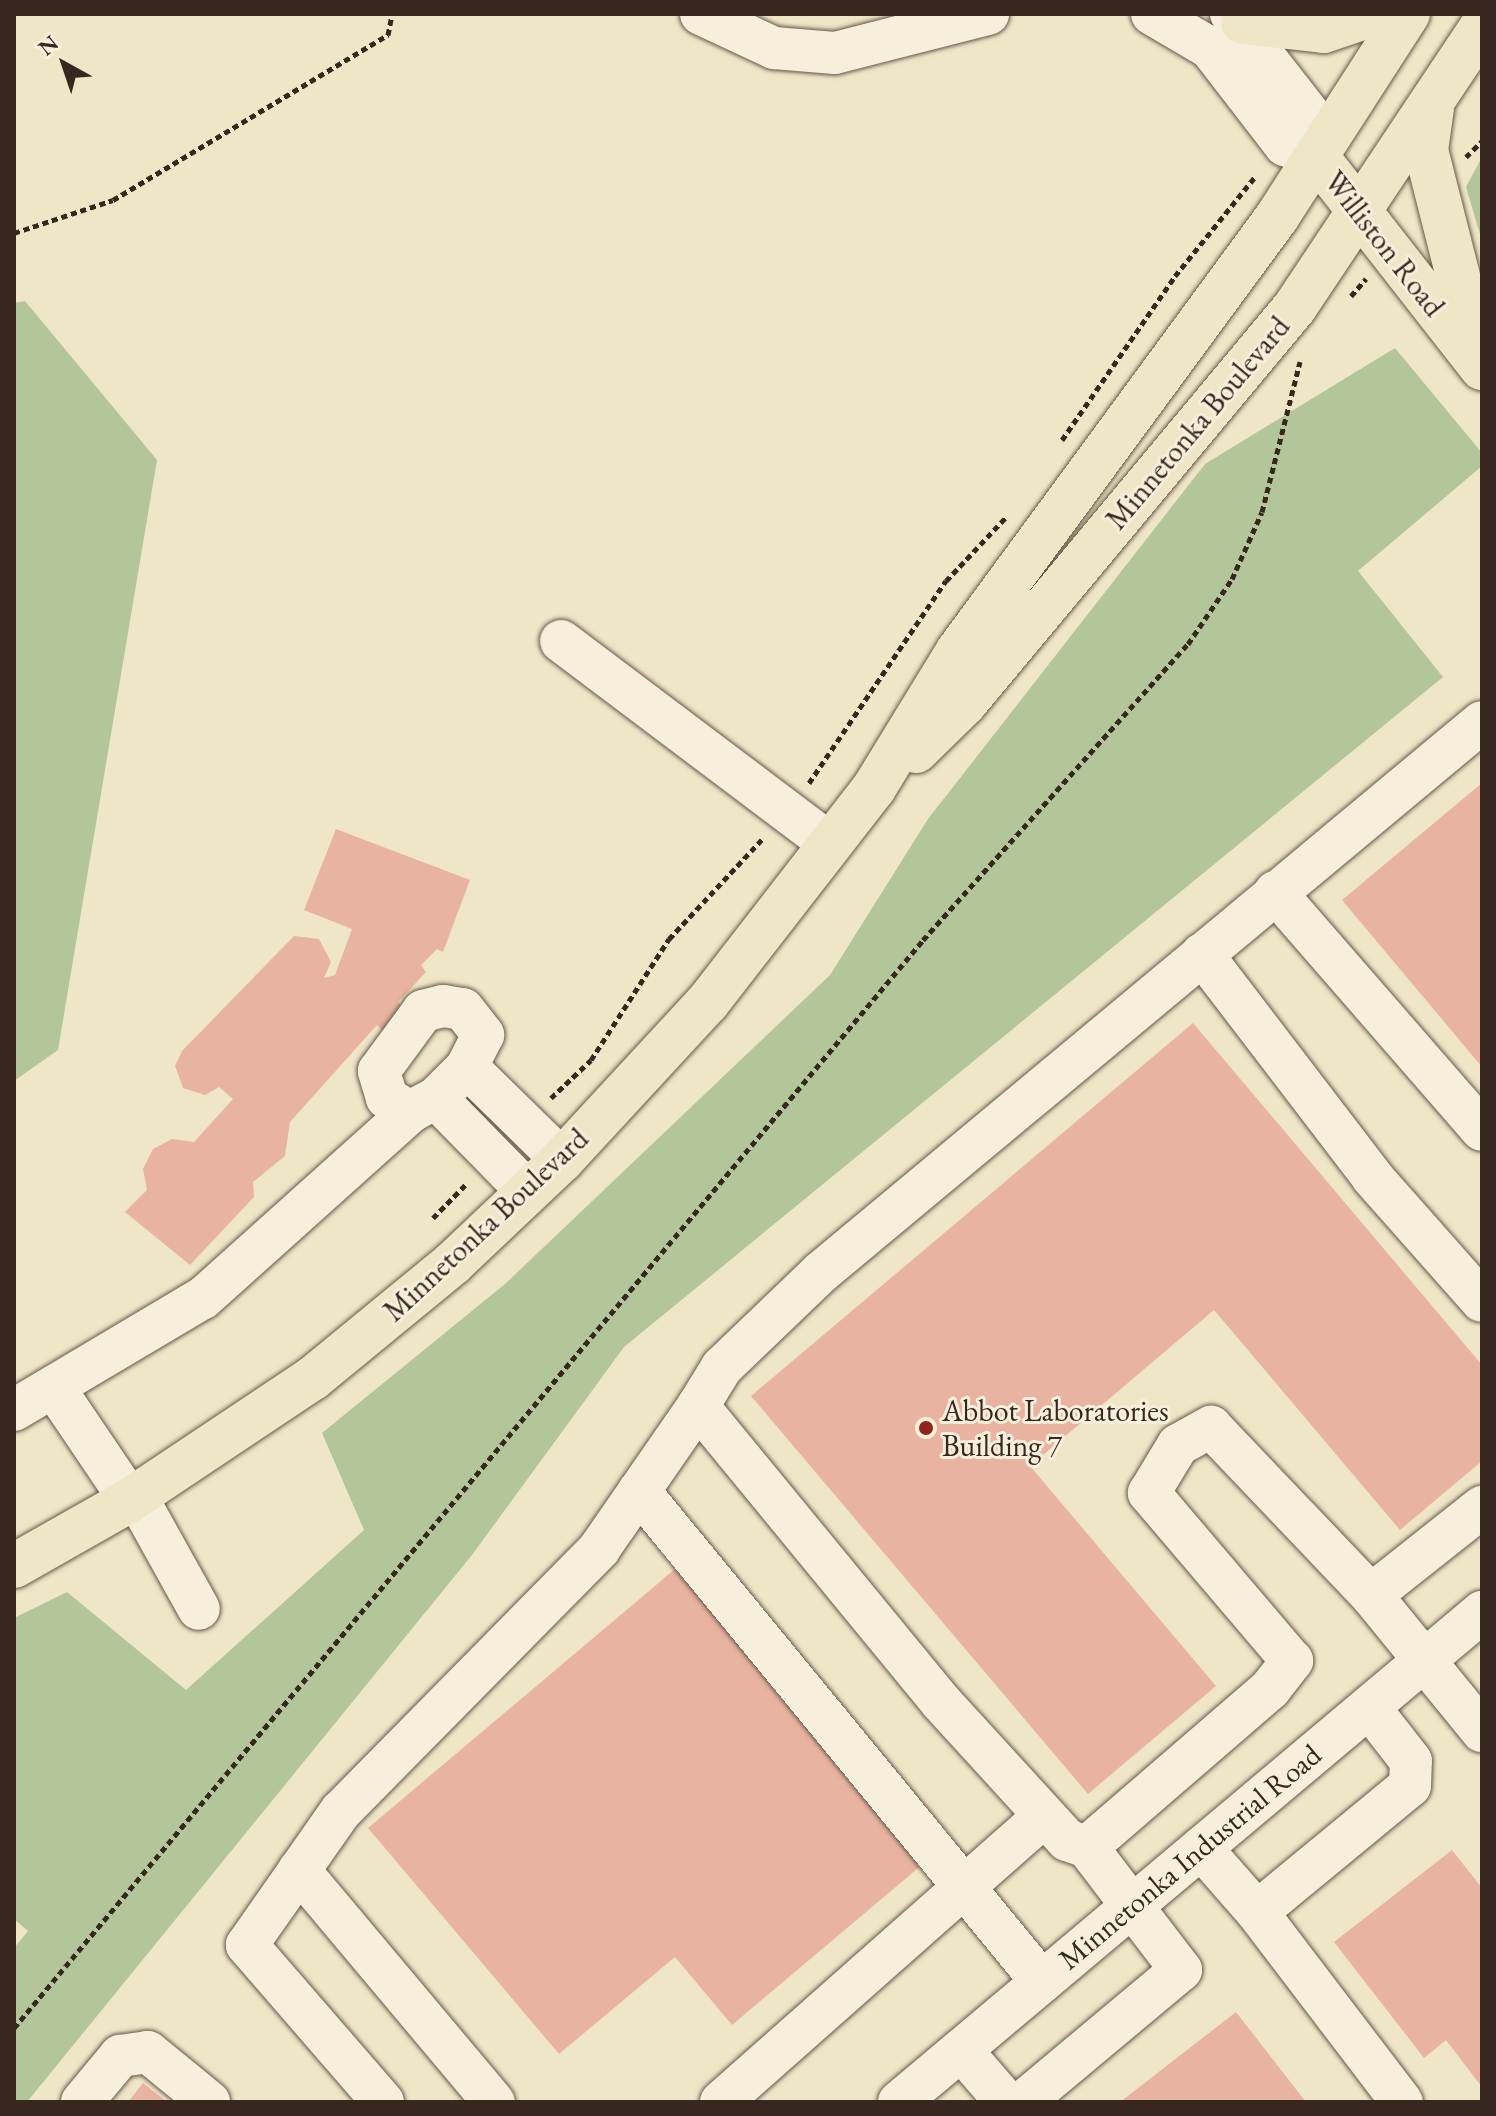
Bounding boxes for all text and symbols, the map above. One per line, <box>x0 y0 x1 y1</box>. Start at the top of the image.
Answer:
north arrow <box>24 24 104 104</box>
text: N <box>32 28 64 62</box>
street label: Williston Road <box>1316 164 1452 324</box>
street label: Minnetonka Boulevard <box>1098 309 1298 537</box>
street label: Minnetonka Boulevard <box>376 1121 596 1329</box>
place label: Abbot Laboratories Building 7 <box>942 1393 1169 1464</box>
marker: Abbot Laboratories Building 7 <box>917 1419 935 1437</box>
street label: Minnetonka Industrial Road <box>1052 1737 1328 1977</box>

